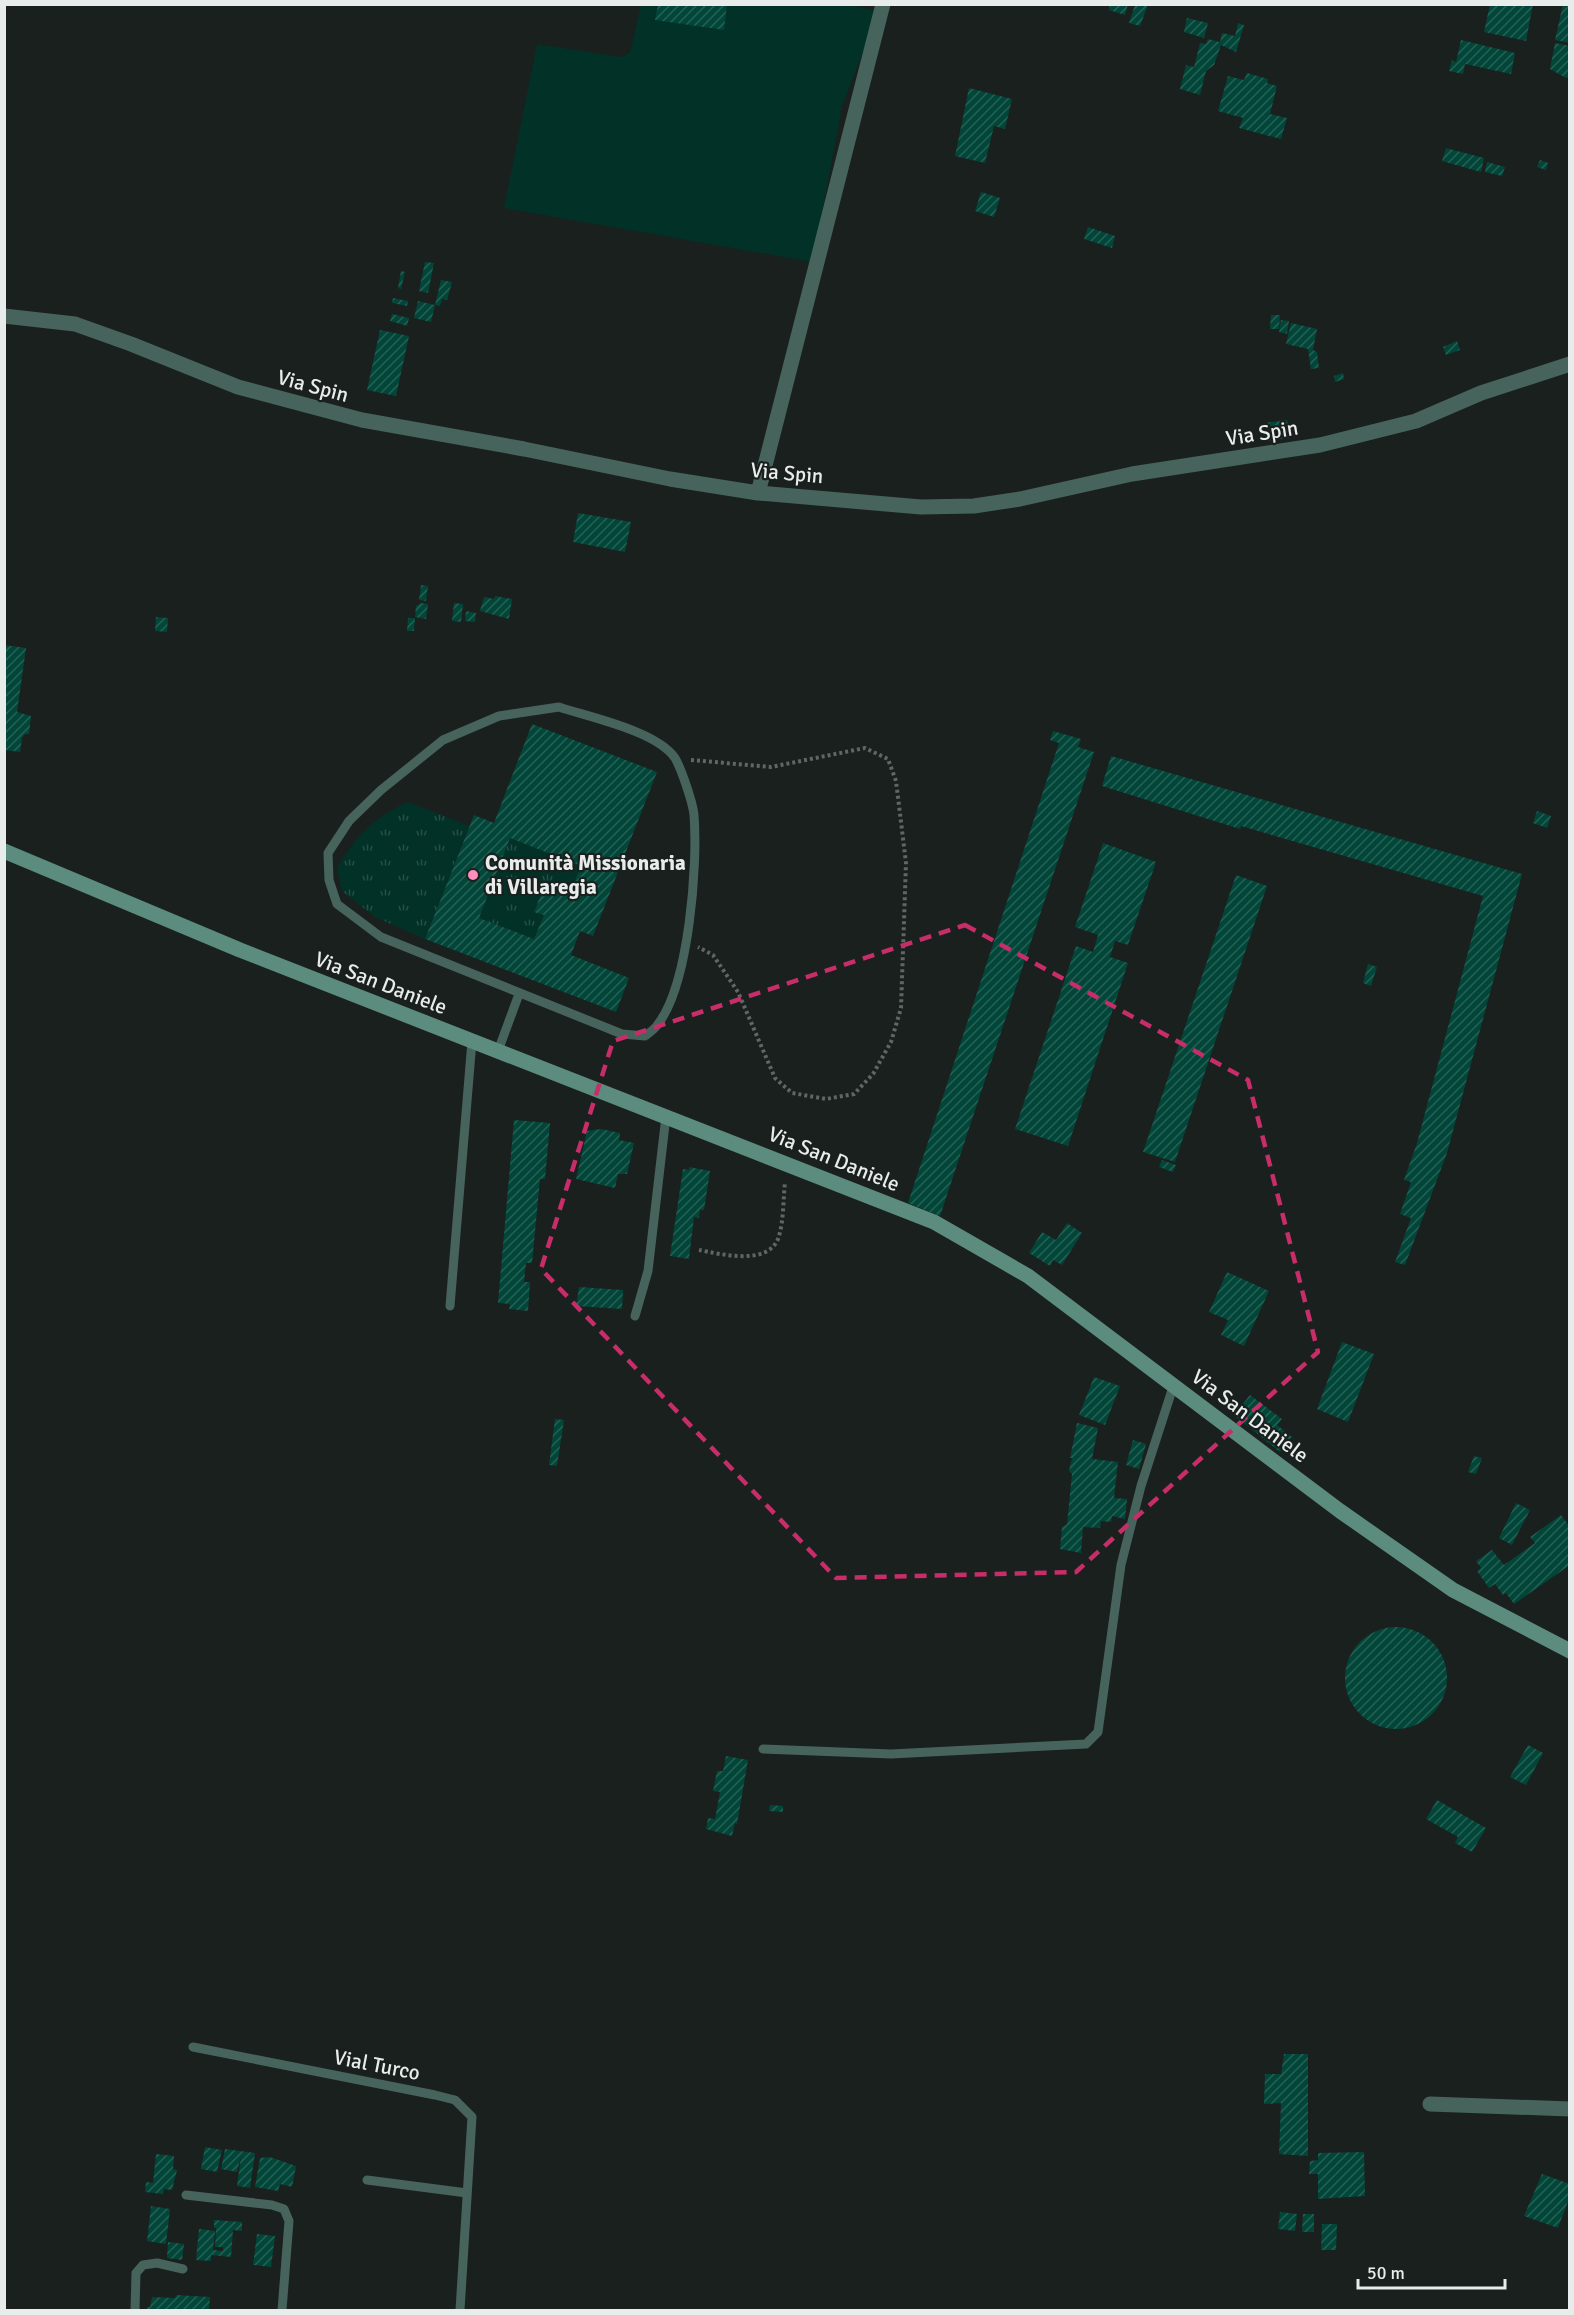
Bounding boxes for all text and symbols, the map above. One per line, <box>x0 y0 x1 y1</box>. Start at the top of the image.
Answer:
street label: Via Spin <box>274 364 352 408</box>
street label: Via Spin <box>1224 414 1300 452</box>
street label: Via Spin <box>750 457 824 489</box>
place label: Comunità Missionaria di Villaregia <box>485 850 686 900</box>
marker: Comunità Missionaria di Villaregia <box>466 868 480 882</box>
street label: Via San Daniele <box>311 946 451 1020</box>
street label: Via San Daniele <box>764 1121 904 1197</box>
street label: Via San Daniele <box>1186 1364 1314 1468</box>
street label: Vial Turco <box>332 2044 422 2086</box>
scale bar <box>1358 2252 1505 2290</box>
text: 50 m <box>1367 2262 1405 2284</box>

